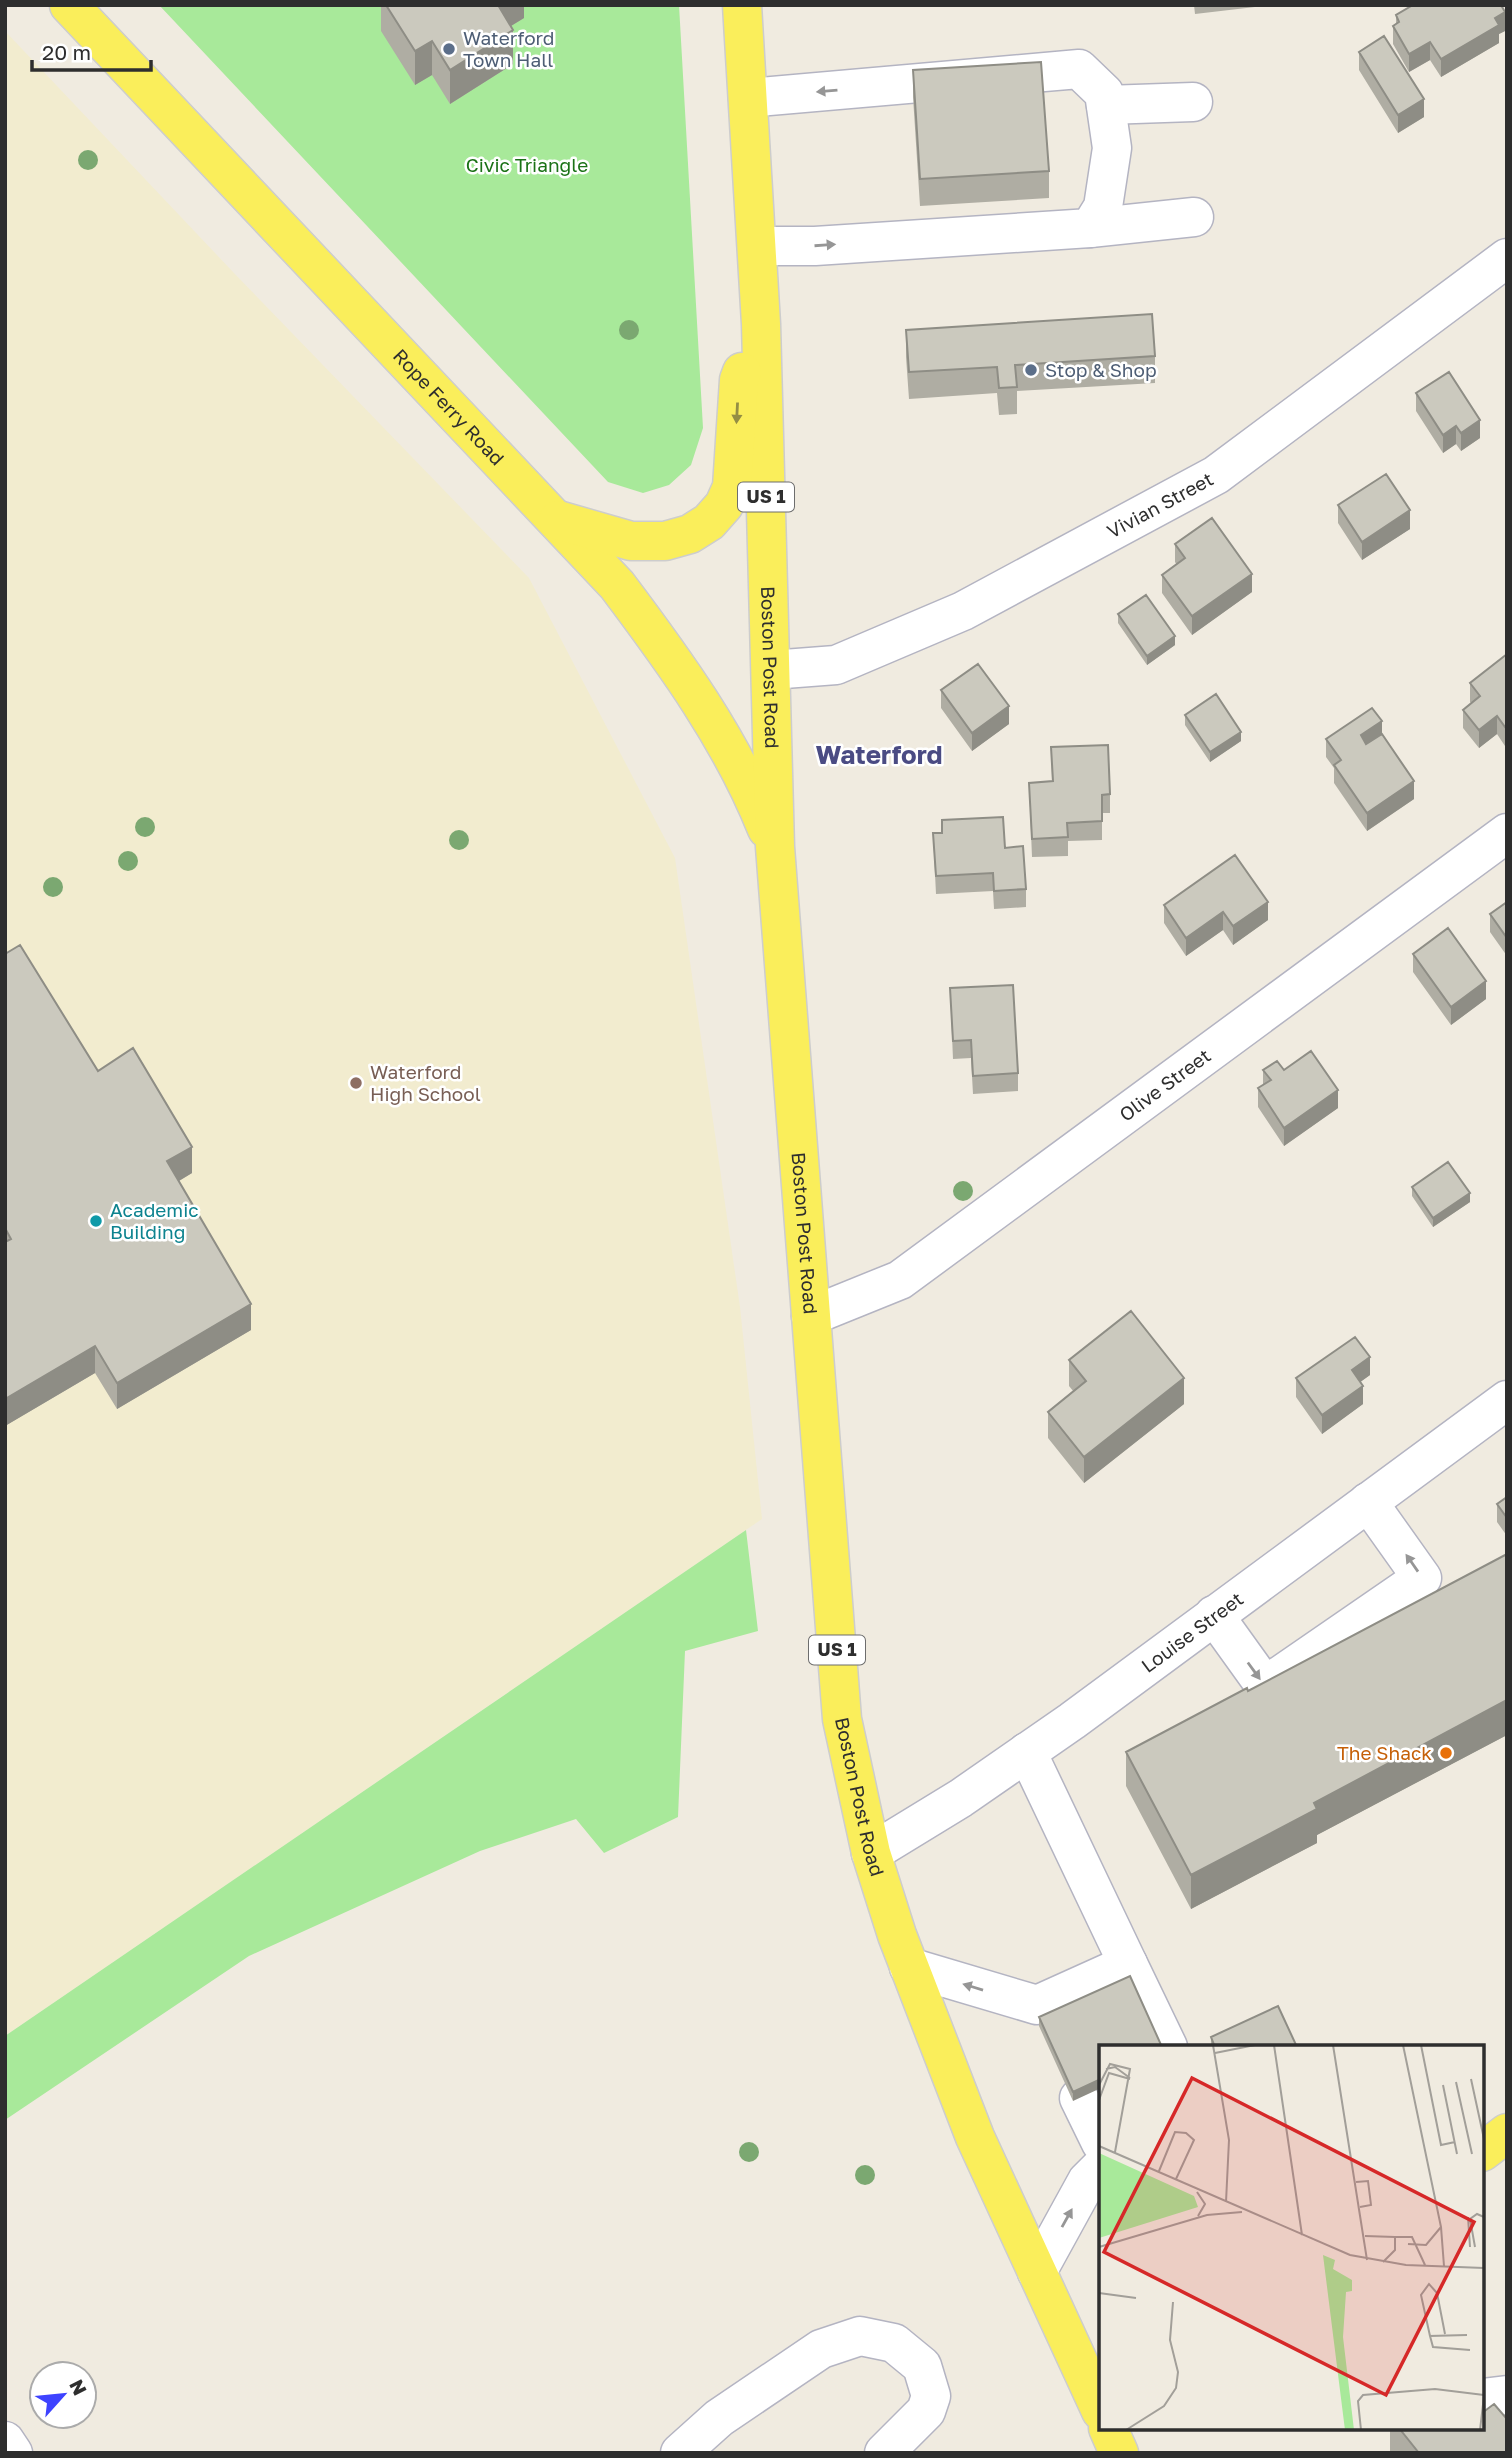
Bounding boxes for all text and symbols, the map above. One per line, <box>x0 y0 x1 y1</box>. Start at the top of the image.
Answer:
place label: Waterford Town Hall <box>463 26 555 71</box>
scale bar <box>32 28 150 72</box>
text: 20 m <box>42 39 91 65</box>
marker: Waterford Town Hall <box>441 41 457 57</box>
one-way arrow <box>816 86 838 97</box>
park label: Civic Triangle <box>466 153 588 176</box>
one-way arrow <box>814 240 836 251</box>
street label: Rope Ferry Road <box>389 344 509 469</box>
place label: Stop & Shop <box>1045 358 1157 381</box>
marker: Stop & Shop <box>1023 362 1039 378</box>
one-way arrow <box>732 402 743 424</box>
street label: Vivian Street <box>1103 467 1217 542</box>
road number: US 1 <box>738 482 794 512</box>
street label: Boston Post Road <box>757 586 784 749</box>
district label: Waterford <box>816 739 942 770</box>
street label: Olive Street <box>1114 1043 1215 1126</box>
place label: Waterford High School <box>370 1060 481 1105</box>
marker: Waterford High School <box>348 1075 364 1091</box>
street label: Boston Post Road <box>787 1151 823 1315</box>
place label: Academic Building <box>110 1198 199 1243</box>
marker: Academic Building <box>88 1213 104 1229</box>
one-way arrow <box>1405 1554 1419 1572</box>
street label: Louise Street <box>1137 1587 1247 1677</box>
road number: US 1 <box>809 1636 865 1665</box>
one-way arrow <box>1247 1662 1261 1680</box>
street label: Boston Post Road <box>831 1715 890 1879</box>
place label: The Shack <box>1337 1741 1432 1764</box>
marker: The Shack <box>1438 1745 1454 1761</box>
one-way arrow <box>963 1981 984 1991</box>
inset map <box>1099 2045 1484 2430</box>
one-way arrow <box>1061 2208 1073 2228</box>
north arrow <box>28 2360 98 2430</box>
text: N <box>65 2375 92 2399</box>

